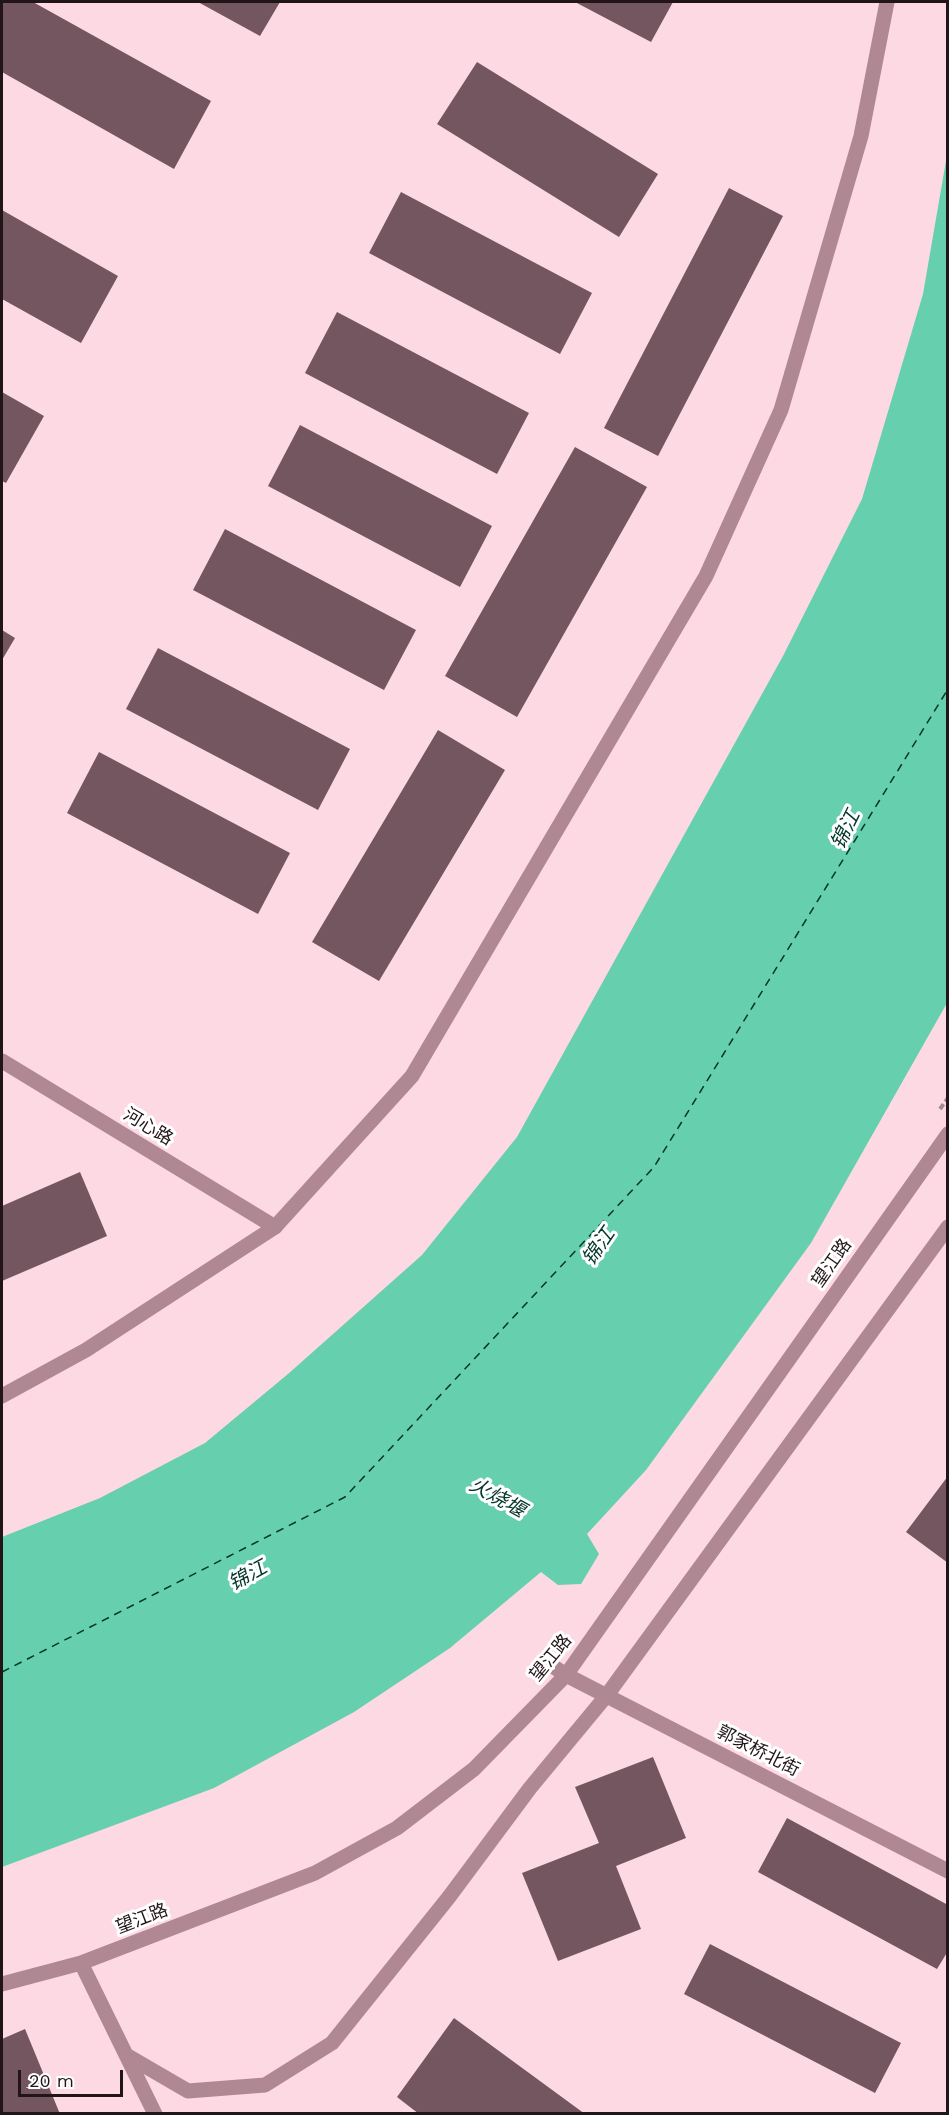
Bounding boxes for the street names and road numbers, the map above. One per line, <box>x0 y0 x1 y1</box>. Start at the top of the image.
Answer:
street label: 河心路 <box>119 1104 177 1150</box>
street label: 望江路 <box>808 1235 856 1291</box>
street label: 望江路 <box>526 1630 576 1686</box>
street label: 郭家桥北街 <box>713 1721 803 1781</box>
street label: 望江路 <box>113 1899 171 1939</box>

